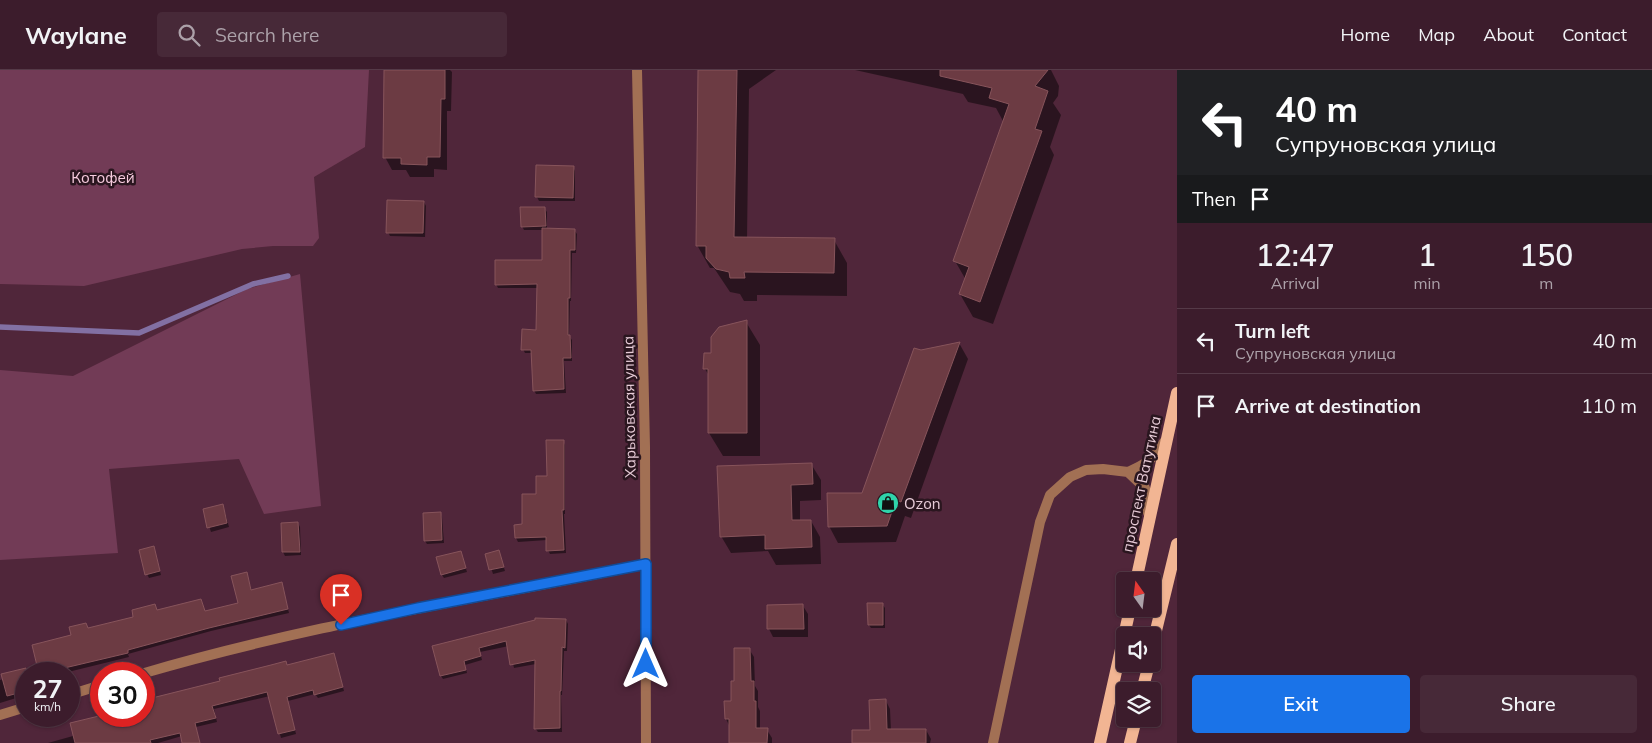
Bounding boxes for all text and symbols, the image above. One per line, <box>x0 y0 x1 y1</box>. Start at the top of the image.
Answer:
search box <box>157 12 507 57</box>
text: Waylane <box>25 20 127 50</box>
icon: search <box>175 21 203 49</box>
text: Search here <box>215 23 319 47</box>
text: Home <box>1340 23 1390 46</box>
text: Map <box>1418 23 1455 46</box>
text: About <box>1483 23 1534 46</box>
text: Contact <box>1562 23 1627 46</box>
text: 40 m <box>1275 87 1358 131</box>
icon: left <box>1192 90 1257 155</box>
text: Супруновская улица <box>1275 130 1496 158</box>
park label: Котофей <box>71 168 135 187</box>
icon: arrive <box>1246 185 1274 213</box>
text: Then <box>1192 187 1236 211</box>
text: 12:47 <box>1256 236 1335 274</box>
text: 1 <box>1418 236 1436 274</box>
text: 150 <box>1519 236 1573 274</box>
text: Arrival <box>1271 273 1320 293</box>
text: min <box>1413 273 1441 293</box>
text: m <box>1539 273 1553 293</box>
text: Turn left <box>1235 319 1310 343</box>
icon: left <box>1192 327 1220 355</box>
text: 40 m <box>1593 329 1637 353</box>
street label: Харьковская улица <box>618 336 640 478</box>
text: Супруновская улица <box>1235 343 1396 363</box>
icon: arrive <box>1192 392 1220 420</box>
text: Arrive at destination <box>1235 394 1421 418</box>
text: 110 m <box>1581 394 1637 418</box>
street label: проспект Ватутина <box>1117 414 1165 554</box>
shop icon: Ozon <box>876 491 900 515</box>
place label: Ozon <box>904 494 941 513</box>
north arrow <box>1116 572 1161 618</box>
map controls <box>1116 572 1161 727</box>
pin <box>320 574 362 625</box>
icon: arrive <box>327 581 355 609</box>
button: sound <box>1116 627 1161 672</box>
position arrow <box>619 637 671 689</box>
speed limit sign: 30 <box>90 662 155 727</box>
text: 27 <box>32 673 63 704</box>
button: Exit <box>1192 675 1410 733</box>
button: Share <box>1420 675 1637 733</box>
button: layers <box>1116 682 1161 727</box>
text: km/h <box>34 699 61 714</box>

